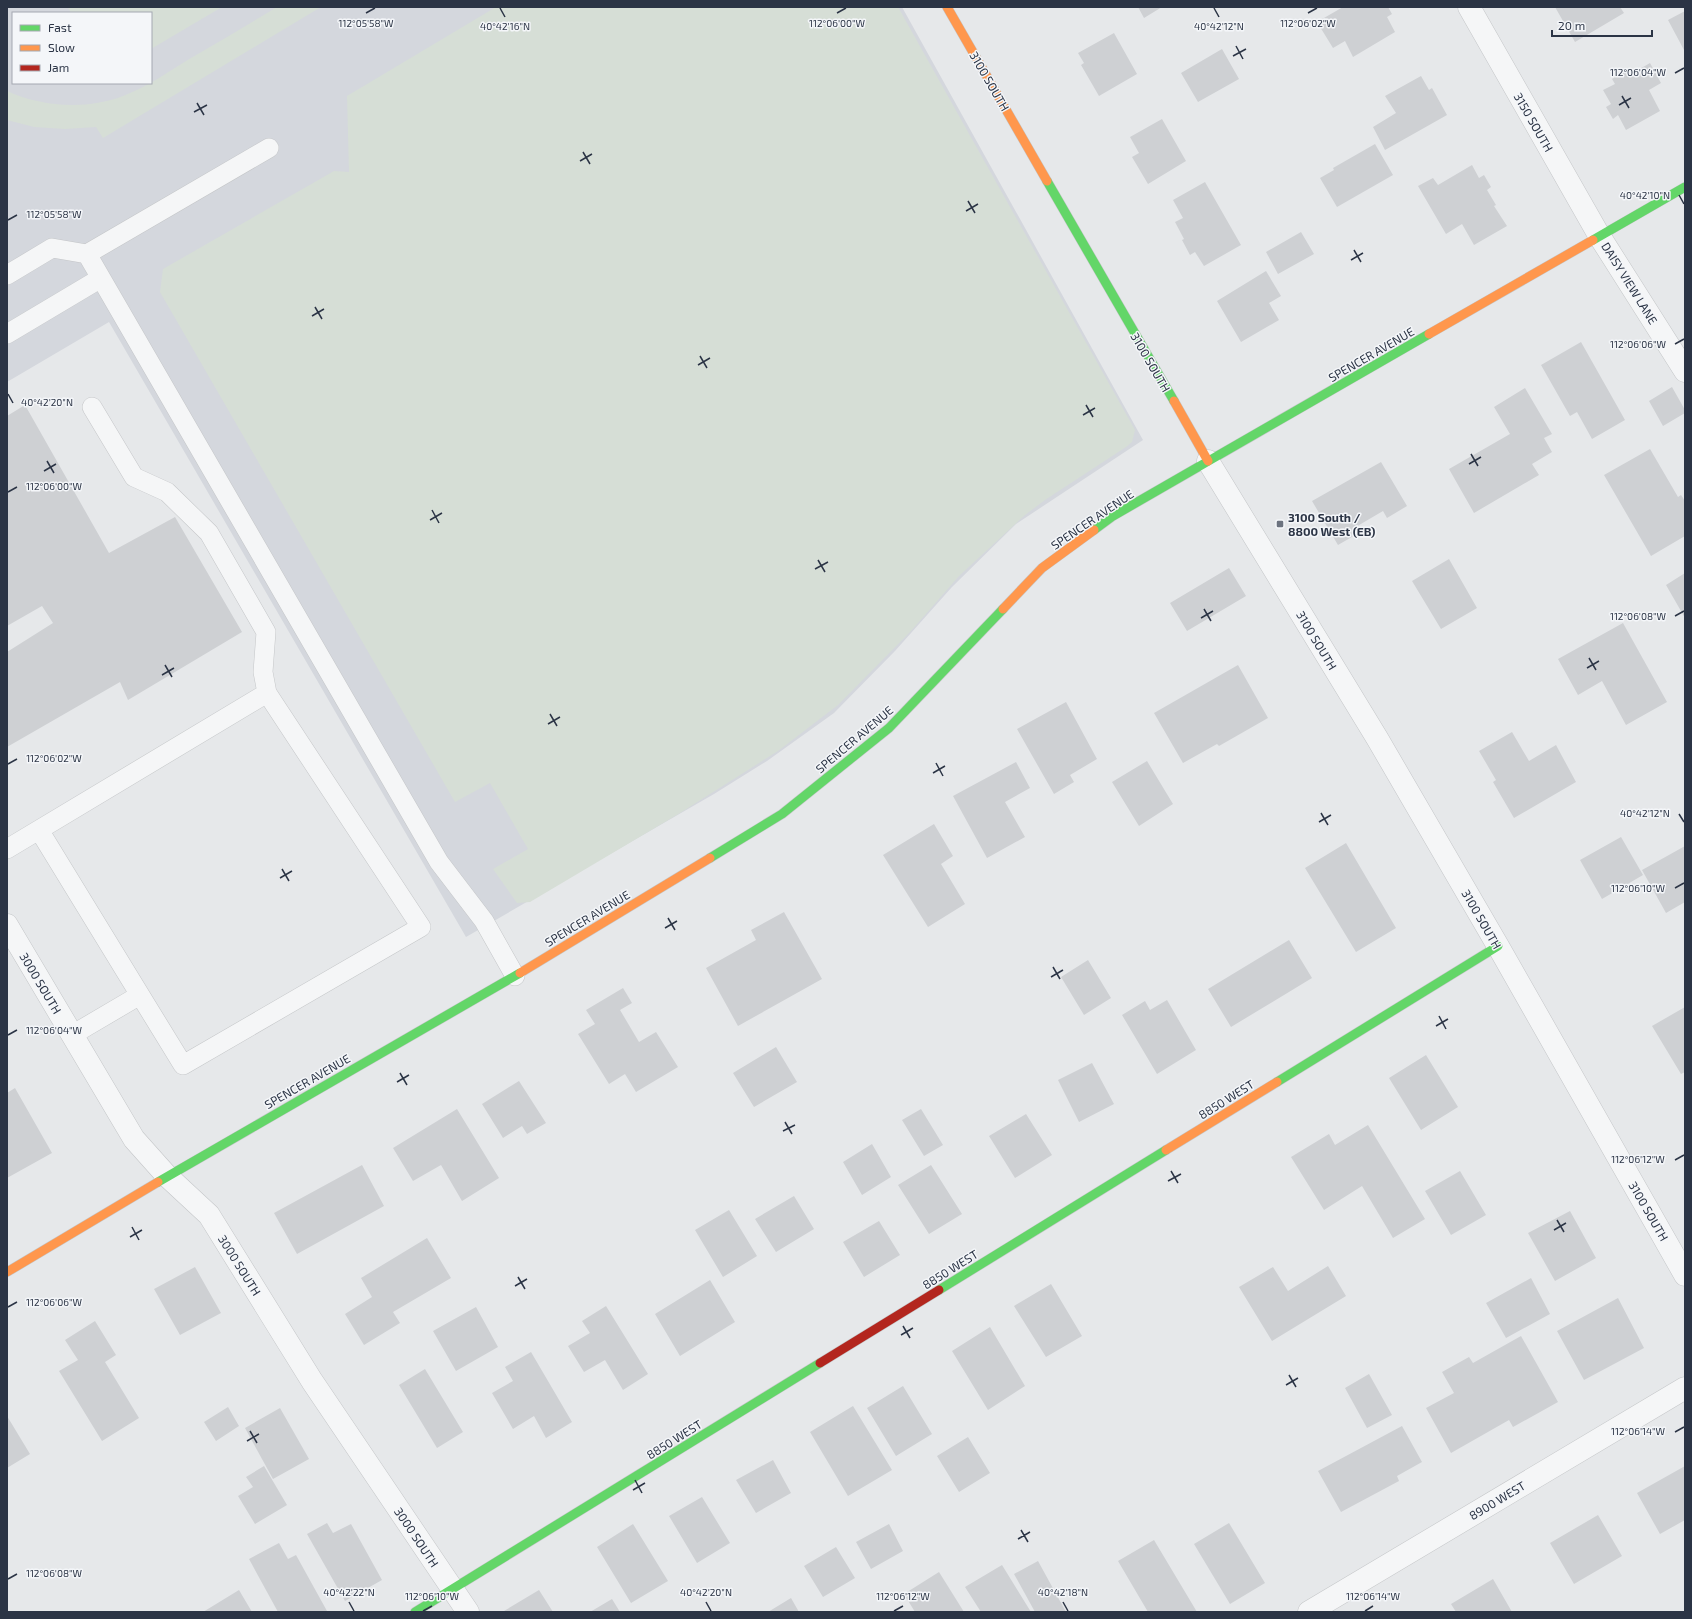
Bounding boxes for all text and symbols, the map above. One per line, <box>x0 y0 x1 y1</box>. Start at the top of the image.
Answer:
legend <box>12 12 152 84</box>
scale bar <box>1552 12 1652 38</box>
text: 112°05'58"W <box>338 17 394 29</box>
text: 112°06'00"W <box>809 17 866 29</box>
text: 112°06'02"W <box>1280 17 1336 29</box>
text: 20 m <box>1558 18 1585 32</box>
text: Fast <box>48 20 72 34</box>
text: 40°42'16"N <box>480 20 530 32</box>
text: 40°42'12"N <box>1194 20 1244 32</box>
text: Slow <box>48 40 75 54</box>
street label: 3100 SOUTH <box>967 49 1013 113</box>
text: Jam <box>48 60 69 74</box>
text: 112°06'04"W <box>1610 66 1667 78</box>
street label: 3150 SOUTH <box>1512 90 1556 154</box>
text: 40°42'10"N <box>1620 189 1670 201</box>
text: 112°05'58"W <box>26 208 82 220</box>
street label: DAISY VIEW LANE <box>1599 239 1661 327</box>
street label: SPENCER AVENUE <box>1326 324 1417 384</box>
street label: 3100 SOUTH <box>1128 330 1174 394</box>
text: 112°06'06"W <box>1610 338 1666 350</box>
text: 40°42'20"N <box>21 396 73 408</box>
text: 112°06'00"W <box>26 480 83 492</box>
street label: SPENCER AVENUE <box>1048 486 1136 552</box>
place label: 3100 South / 8800 West (EB) <box>1288 510 1375 538</box>
marker: 3100 South / 8800 West (EB) <box>1275 519 1285 529</box>
street label: 3100 SOUTH <box>1294 608 1340 672</box>
text: 112°06'08"W <box>1610 610 1667 622</box>
street label: SPENCER AVENUE <box>812 702 896 775</box>
text: 112°06'02"W <box>26 752 82 764</box>
text: 40°42'12"N <box>1620 807 1670 819</box>
text: 112°06'10"W <box>1611 882 1666 894</box>
street label: SPENCER AVENUE <box>542 887 632 949</box>
street label: 3100 SOUTH <box>1459 887 1505 951</box>
street label: 3000 SOUTH <box>17 950 65 1016</box>
text: 112°06'04"W <box>26 1024 83 1036</box>
street label: SPENCER AVENUE <box>262 1051 353 1111</box>
street label: 8850 WEST <box>1196 1076 1256 1122</box>
text: 112°06'12"W <box>1611 1153 1665 1165</box>
street label: 3100 SOUTH <box>1626 1179 1672 1243</box>
street label: 3000 SOUTH <box>216 1232 264 1298</box>
street label: 8850 WEST <box>920 1246 980 1292</box>
text: 112°06'06"W <box>26 1296 82 1308</box>
street label: 8850 WEST <box>644 1416 704 1462</box>
text: 112°06'14"W <box>1611 1425 1666 1437</box>
street label: 8900 WEST <box>1466 1478 1528 1522</box>
street label: 3000 SOUTH <box>392 1505 442 1569</box>
text: 112°06'08"W <box>26 1567 83 1579</box>
text: 40°42'22"N <box>323 1586 375 1598</box>
text: 40°42'20"N <box>680 1586 732 1598</box>
text: 40°42'18"N <box>1038 1586 1088 1598</box>
text: 112°06'10"W <box>405 1590 460 1602</box>
text: 112°06'12"W <box>876 1590 930 1602</box>
text: 112°06'14"W <box>1346 1590 1401 1602</box>

